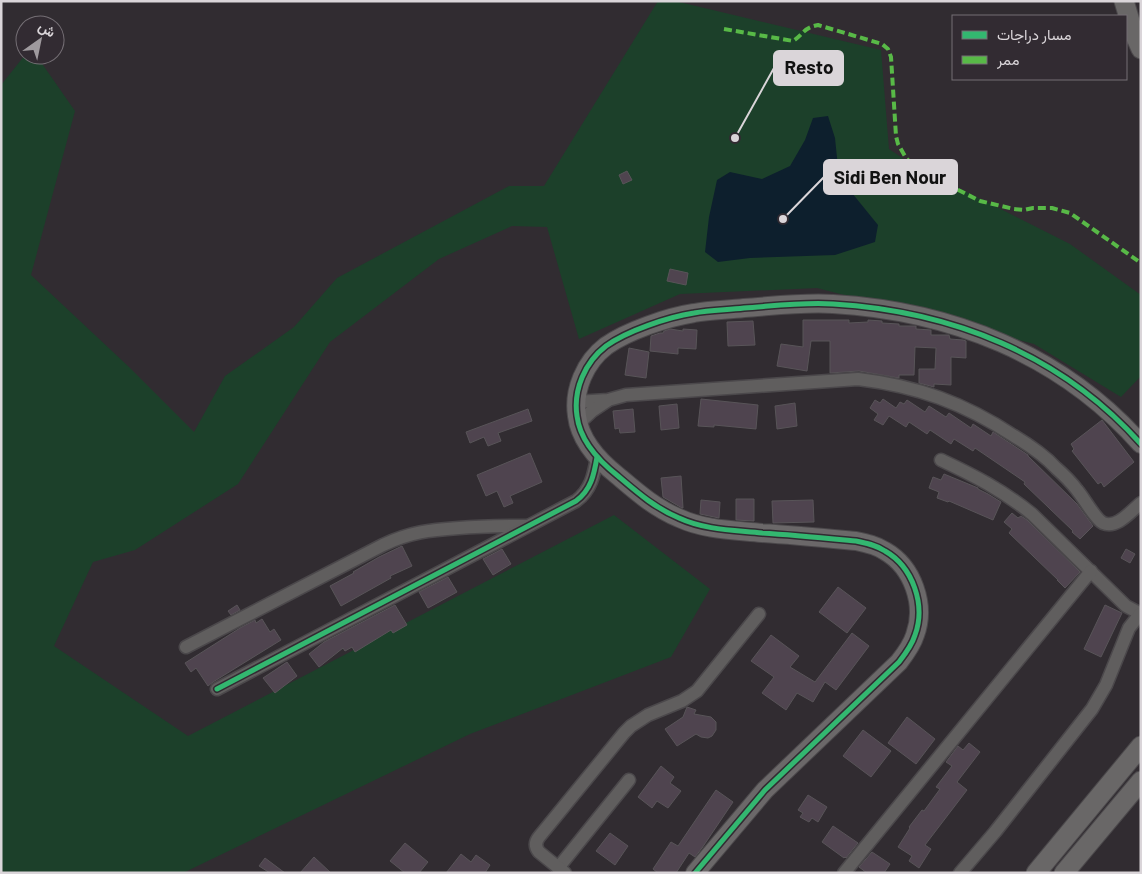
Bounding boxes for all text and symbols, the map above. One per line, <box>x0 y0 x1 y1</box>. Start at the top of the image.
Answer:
north arrow <box>15 15 65 65</box>
legend <box>952 15 1127 80</box>
text: ش <box>35 17 59 41</box>
text: مسار دراجات <box>997 25 1072 44</box>
text: ممر <box>996 50 1019 69</box>
callout: Resto <box>774 51 843 85</box>
text: Resto <box>785 55 833 78</box>
callout: Sidi Ben Nour <box>824 160 957 194</box>
text: Sidi Ben Nour <box>834 165 947 188</box>

